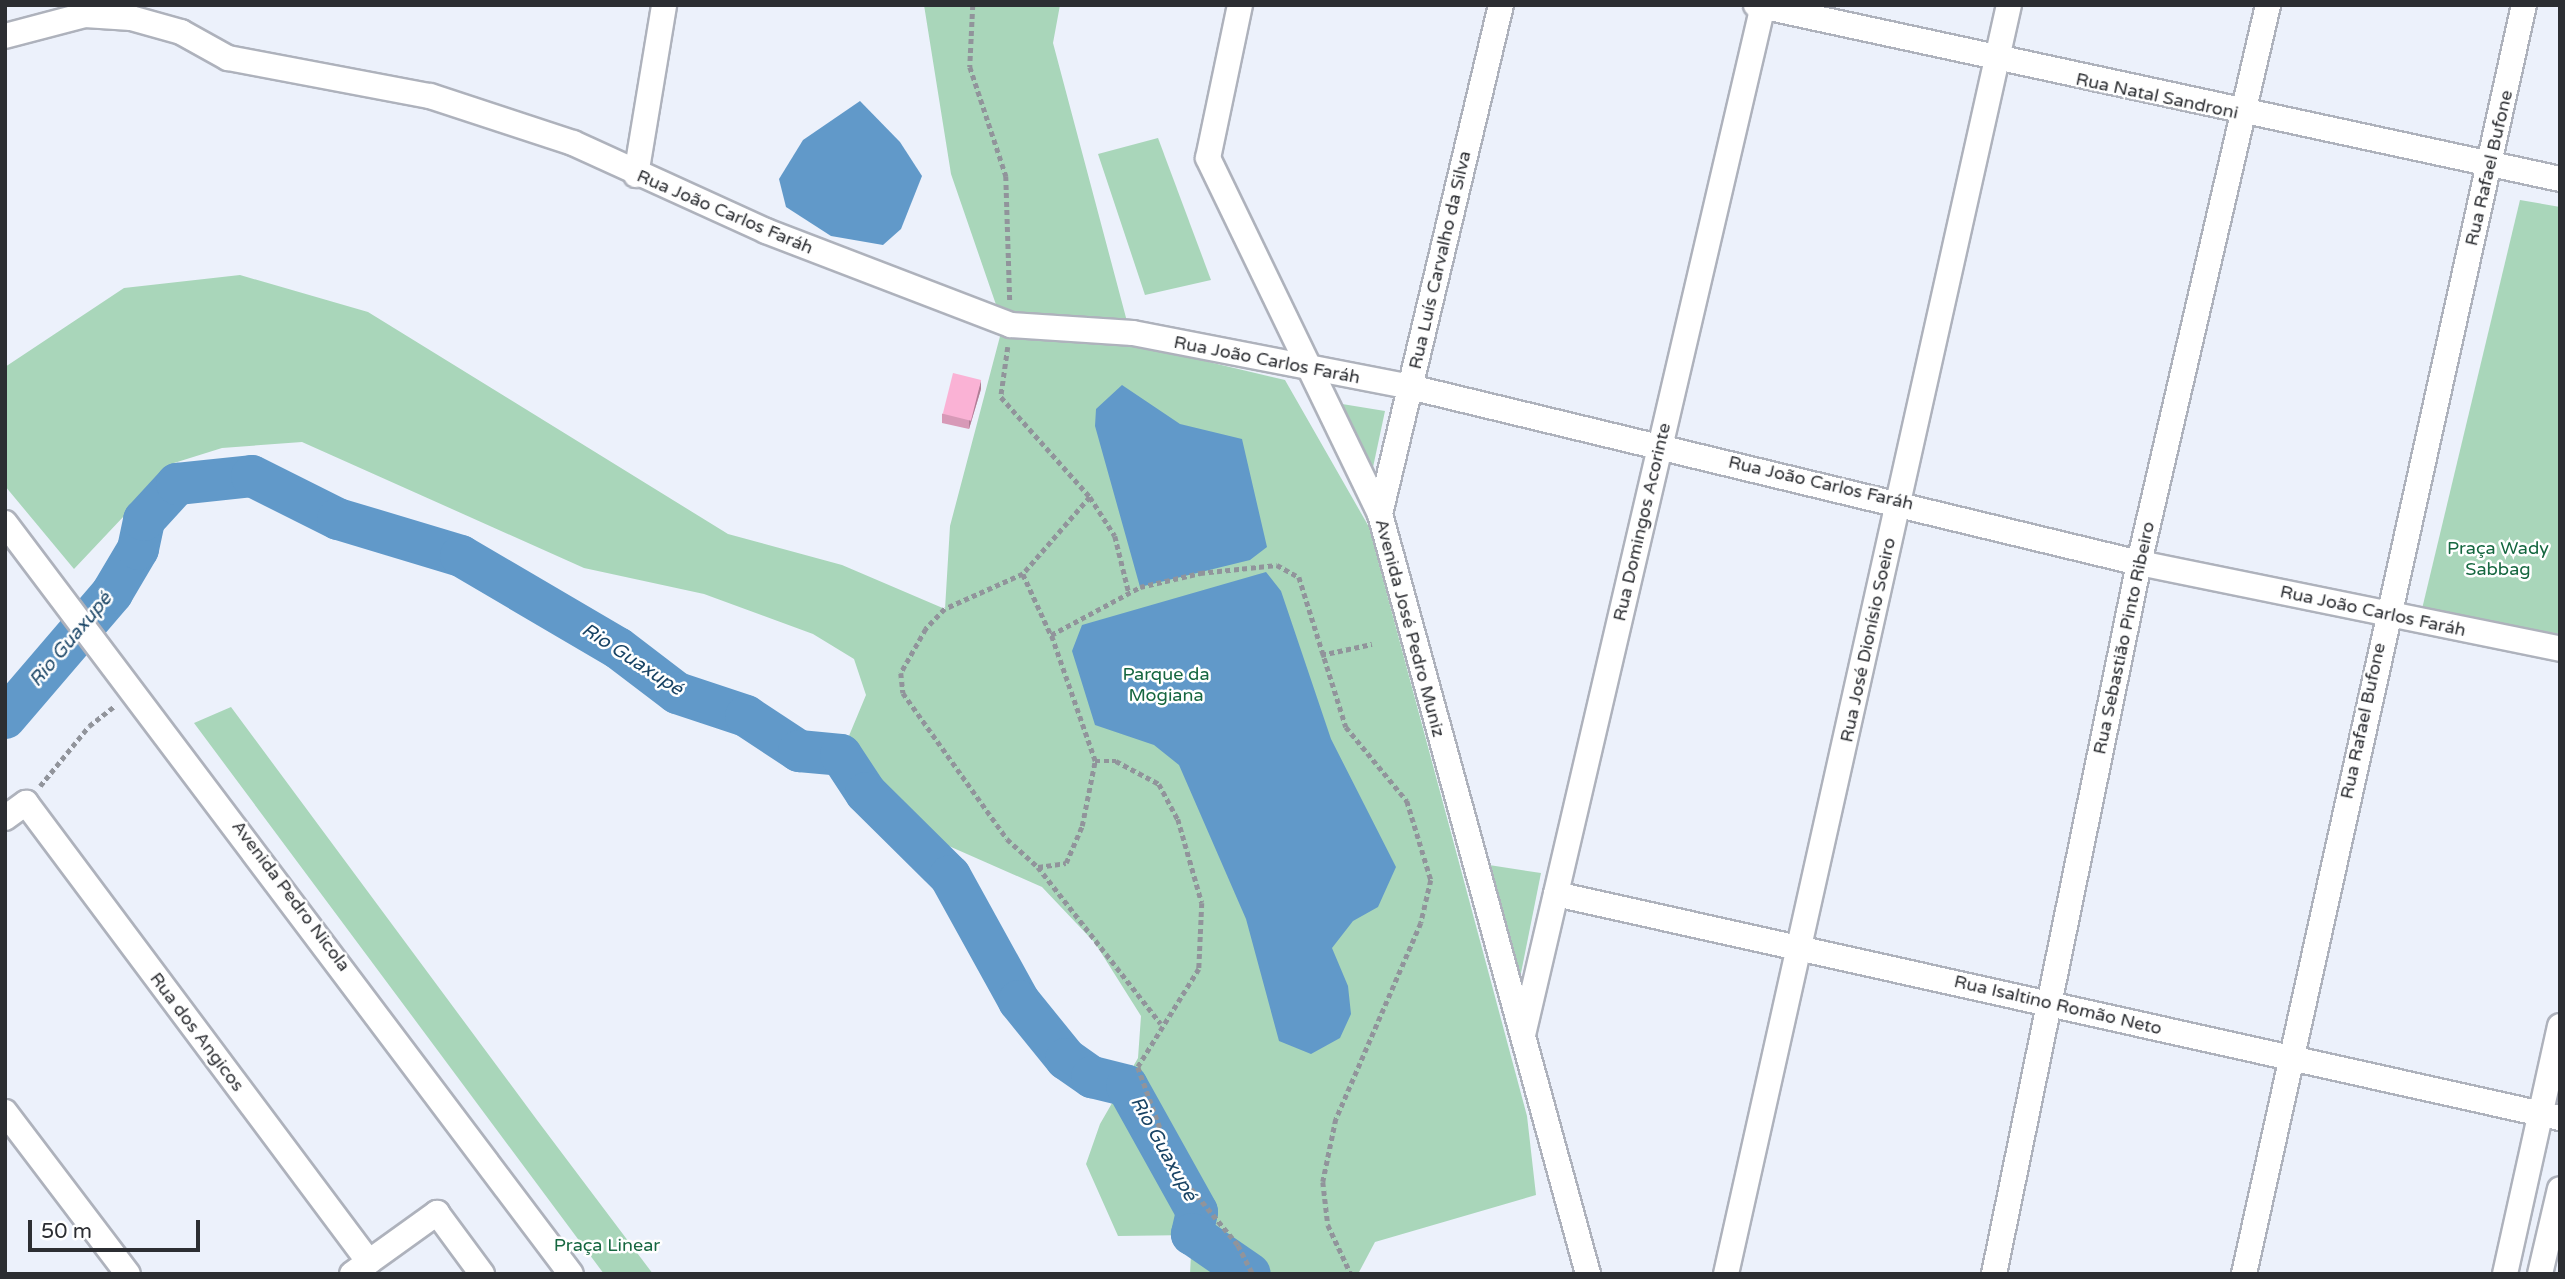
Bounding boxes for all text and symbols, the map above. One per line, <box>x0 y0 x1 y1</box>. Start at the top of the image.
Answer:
street label: Rua Natal Sandroni <box>2074 68 2240 124</box>
street label: Rua Rafael Bufone <box>2461 88 2517 248</box>
street label: Rua Luís Carvalho da Silva <box>1404 149 1476 371</box>
street label: Rua João Carlos Faráh <box>634 165 816 259</box>
street label: Rua João Carlos Faráh <box>1172 331 1362 389</box>
street label: Rua Domingos Acorinte <box>1609 421 1675 623</box>
street label: Rua João Carlos Faráh <box>1726 451 1916 515</box>
street label: Avenida José Pedro Muniz <box>1370 517 1450 739</box>
street label: Rua Sebastião Pinto Ribeiro <box>2089 520 2159 756</box>
street label: Rua José Dionísio Soeiro <box>1836 536 1900 744</box>
park label: Praça Wady Sabbag <box>2447 538 2549 580</box>
street label: Rua João Carlos Faráh <box>2278 581 2468 641</box>
water label: Rio Guaxupé <box>25 588 117 692</box>
water label: Rio Guaxupé <box>577 619 687 701</box>
street label: Rua Rafael Bufone <box>2336 641 2390 801</box>
park label: Parque da Mogiana <box>1122 664 1210 706</box>
street label: Avenida Pedro Nicola <box>227 816 355 976</box>
street label: Rua dos Angicos <box>145 968 249 1096</box>
street label: Rua Isaltino Romão Neto <box>1952 971 2164 1039</box>
water label: Rio Guaxupé <box>1125 1093 1201 1205</box>
scale bar <box>32 1206 203 1250</box>
text: 50 m <box>41 1219 92 1244</box>
park label: Praça Linear <box>554 1234 660 1256</box>

